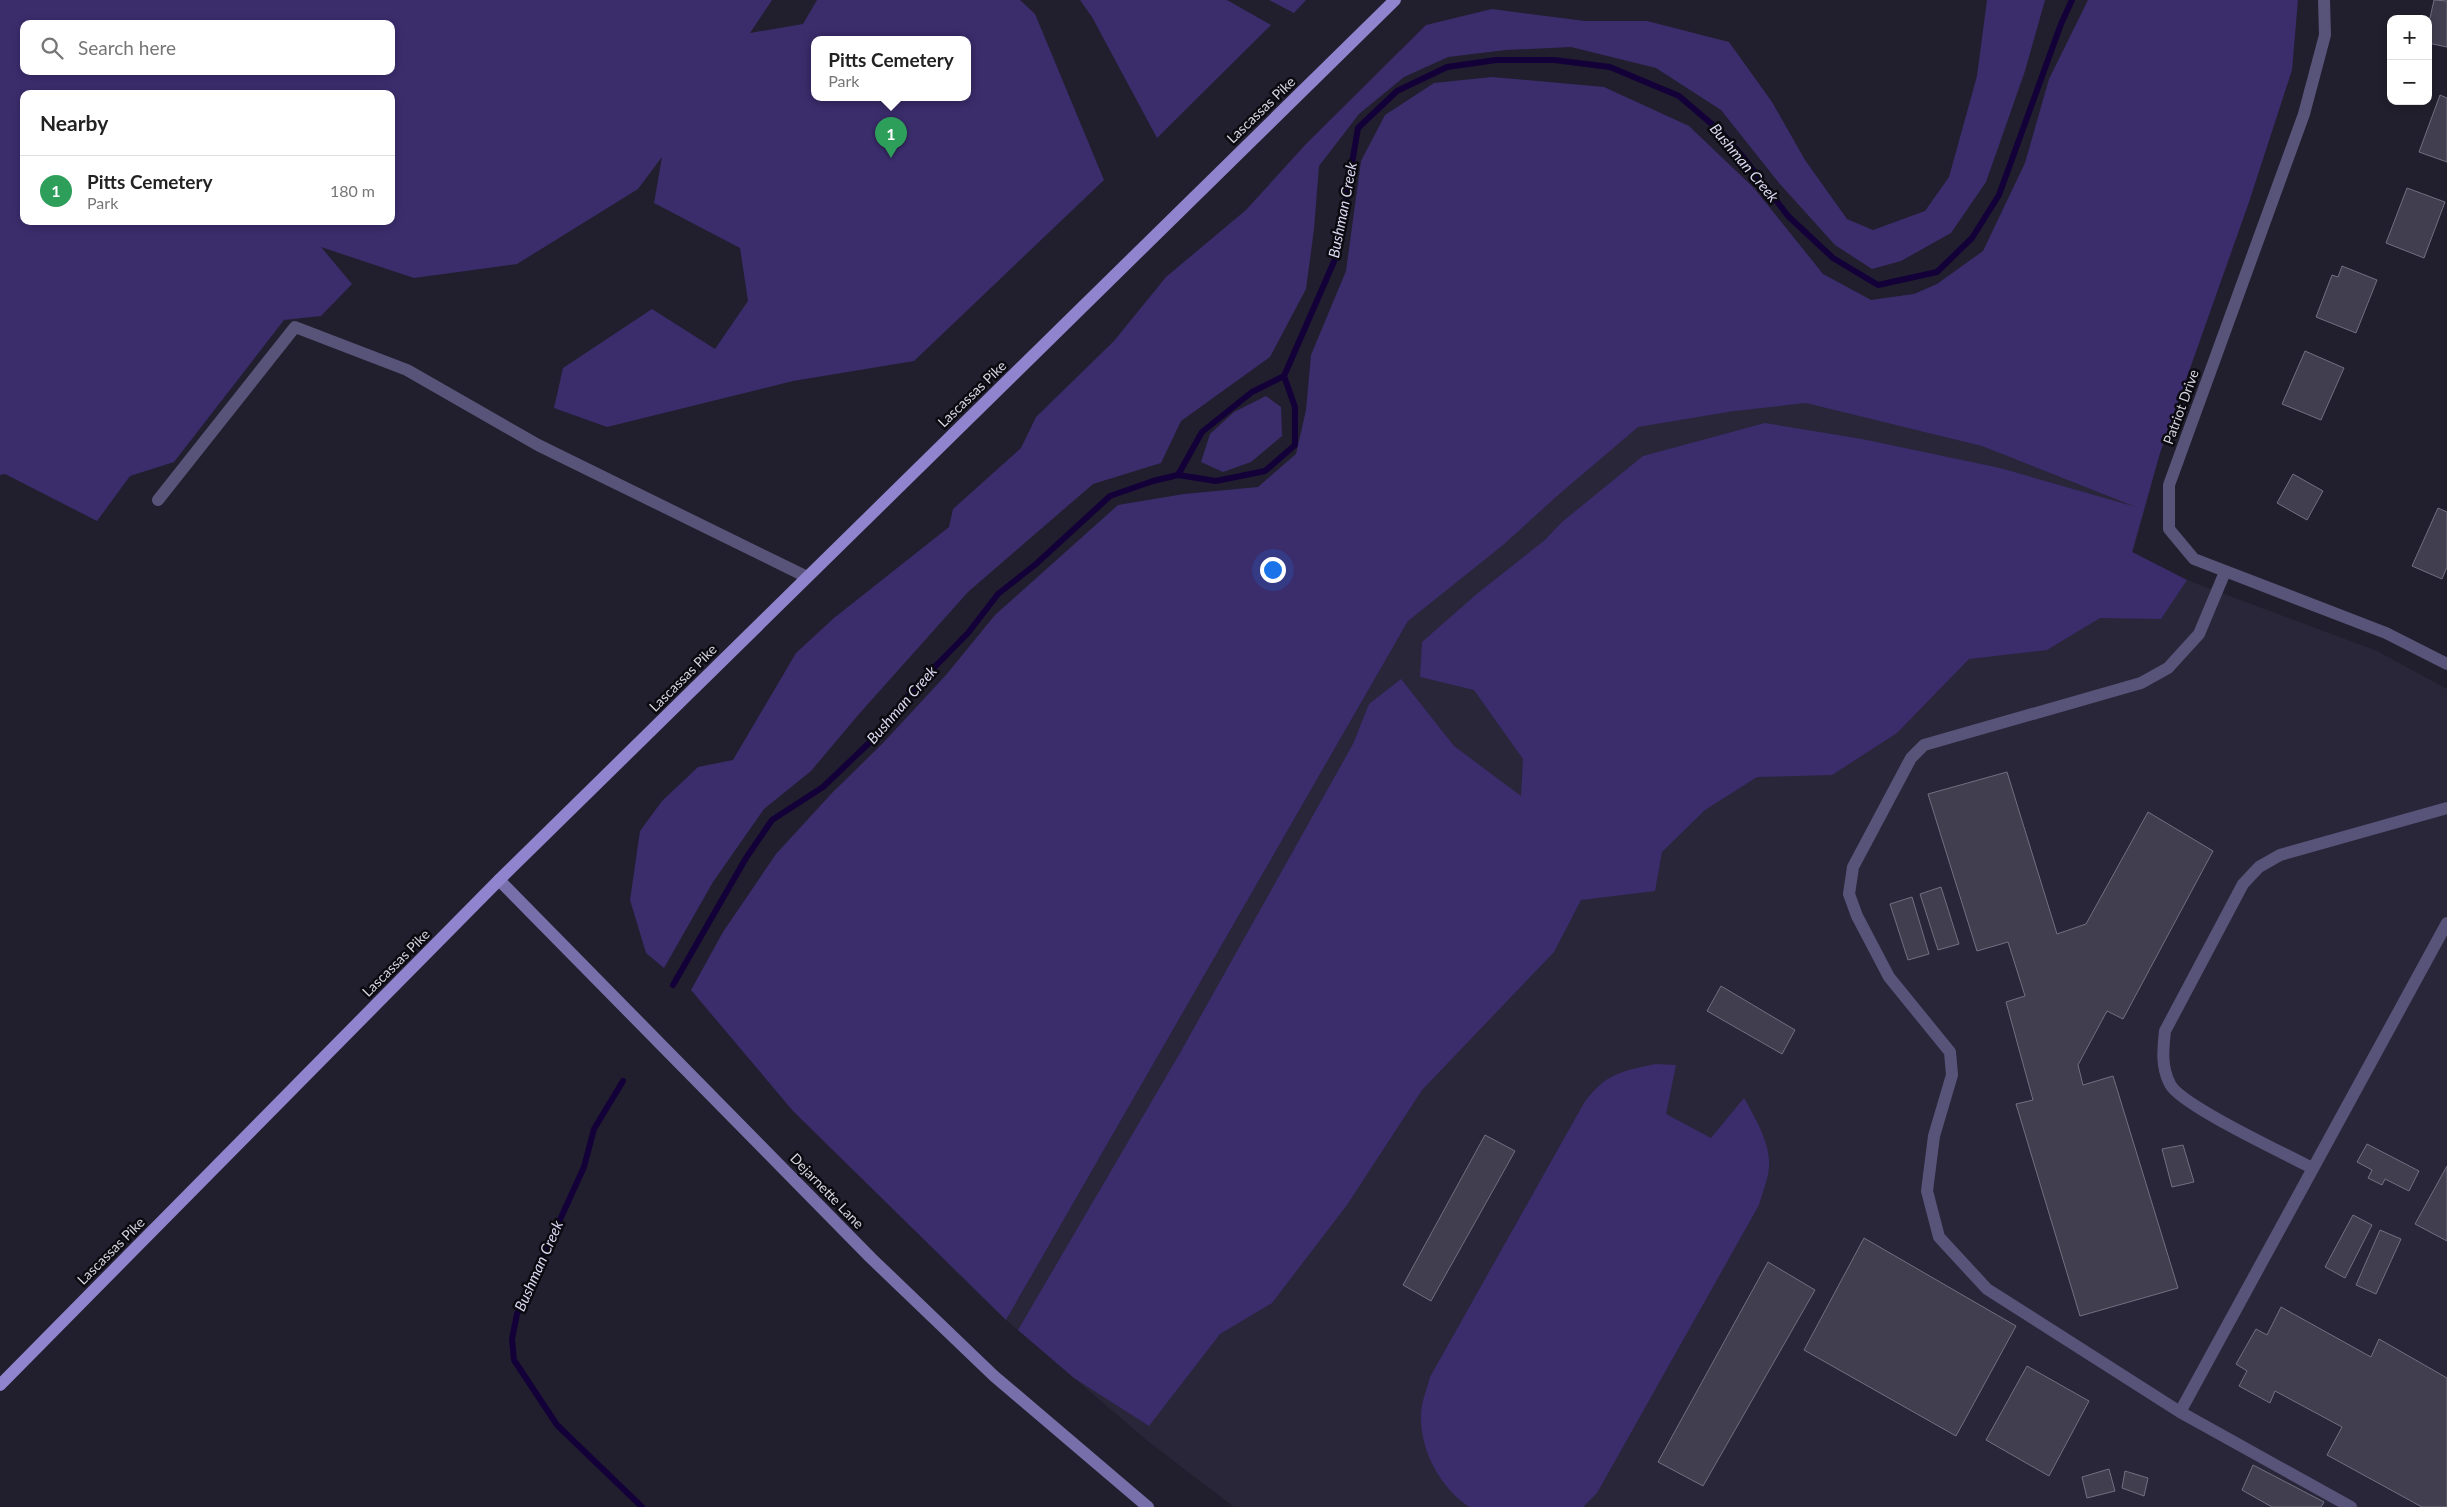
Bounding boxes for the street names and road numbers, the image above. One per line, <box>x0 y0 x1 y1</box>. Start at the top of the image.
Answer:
street label: Lascassas Pike <box>1223 73 1298 146</box>
street label: Lascassas Pike <box>934 357 1009 430</box>
street label: Patriot Drive <box>2159 367 2202 447</box>
street label: Lascassas Pike <box>645 640 720 715</box>
street label: Lascassas Pike <box>358 925 433 1000</box>
street label: Dejarnette Lane <box>787 1149 868 1232</box>
street label: Lascassas Pike <box>73 1213 148 1288</box>

